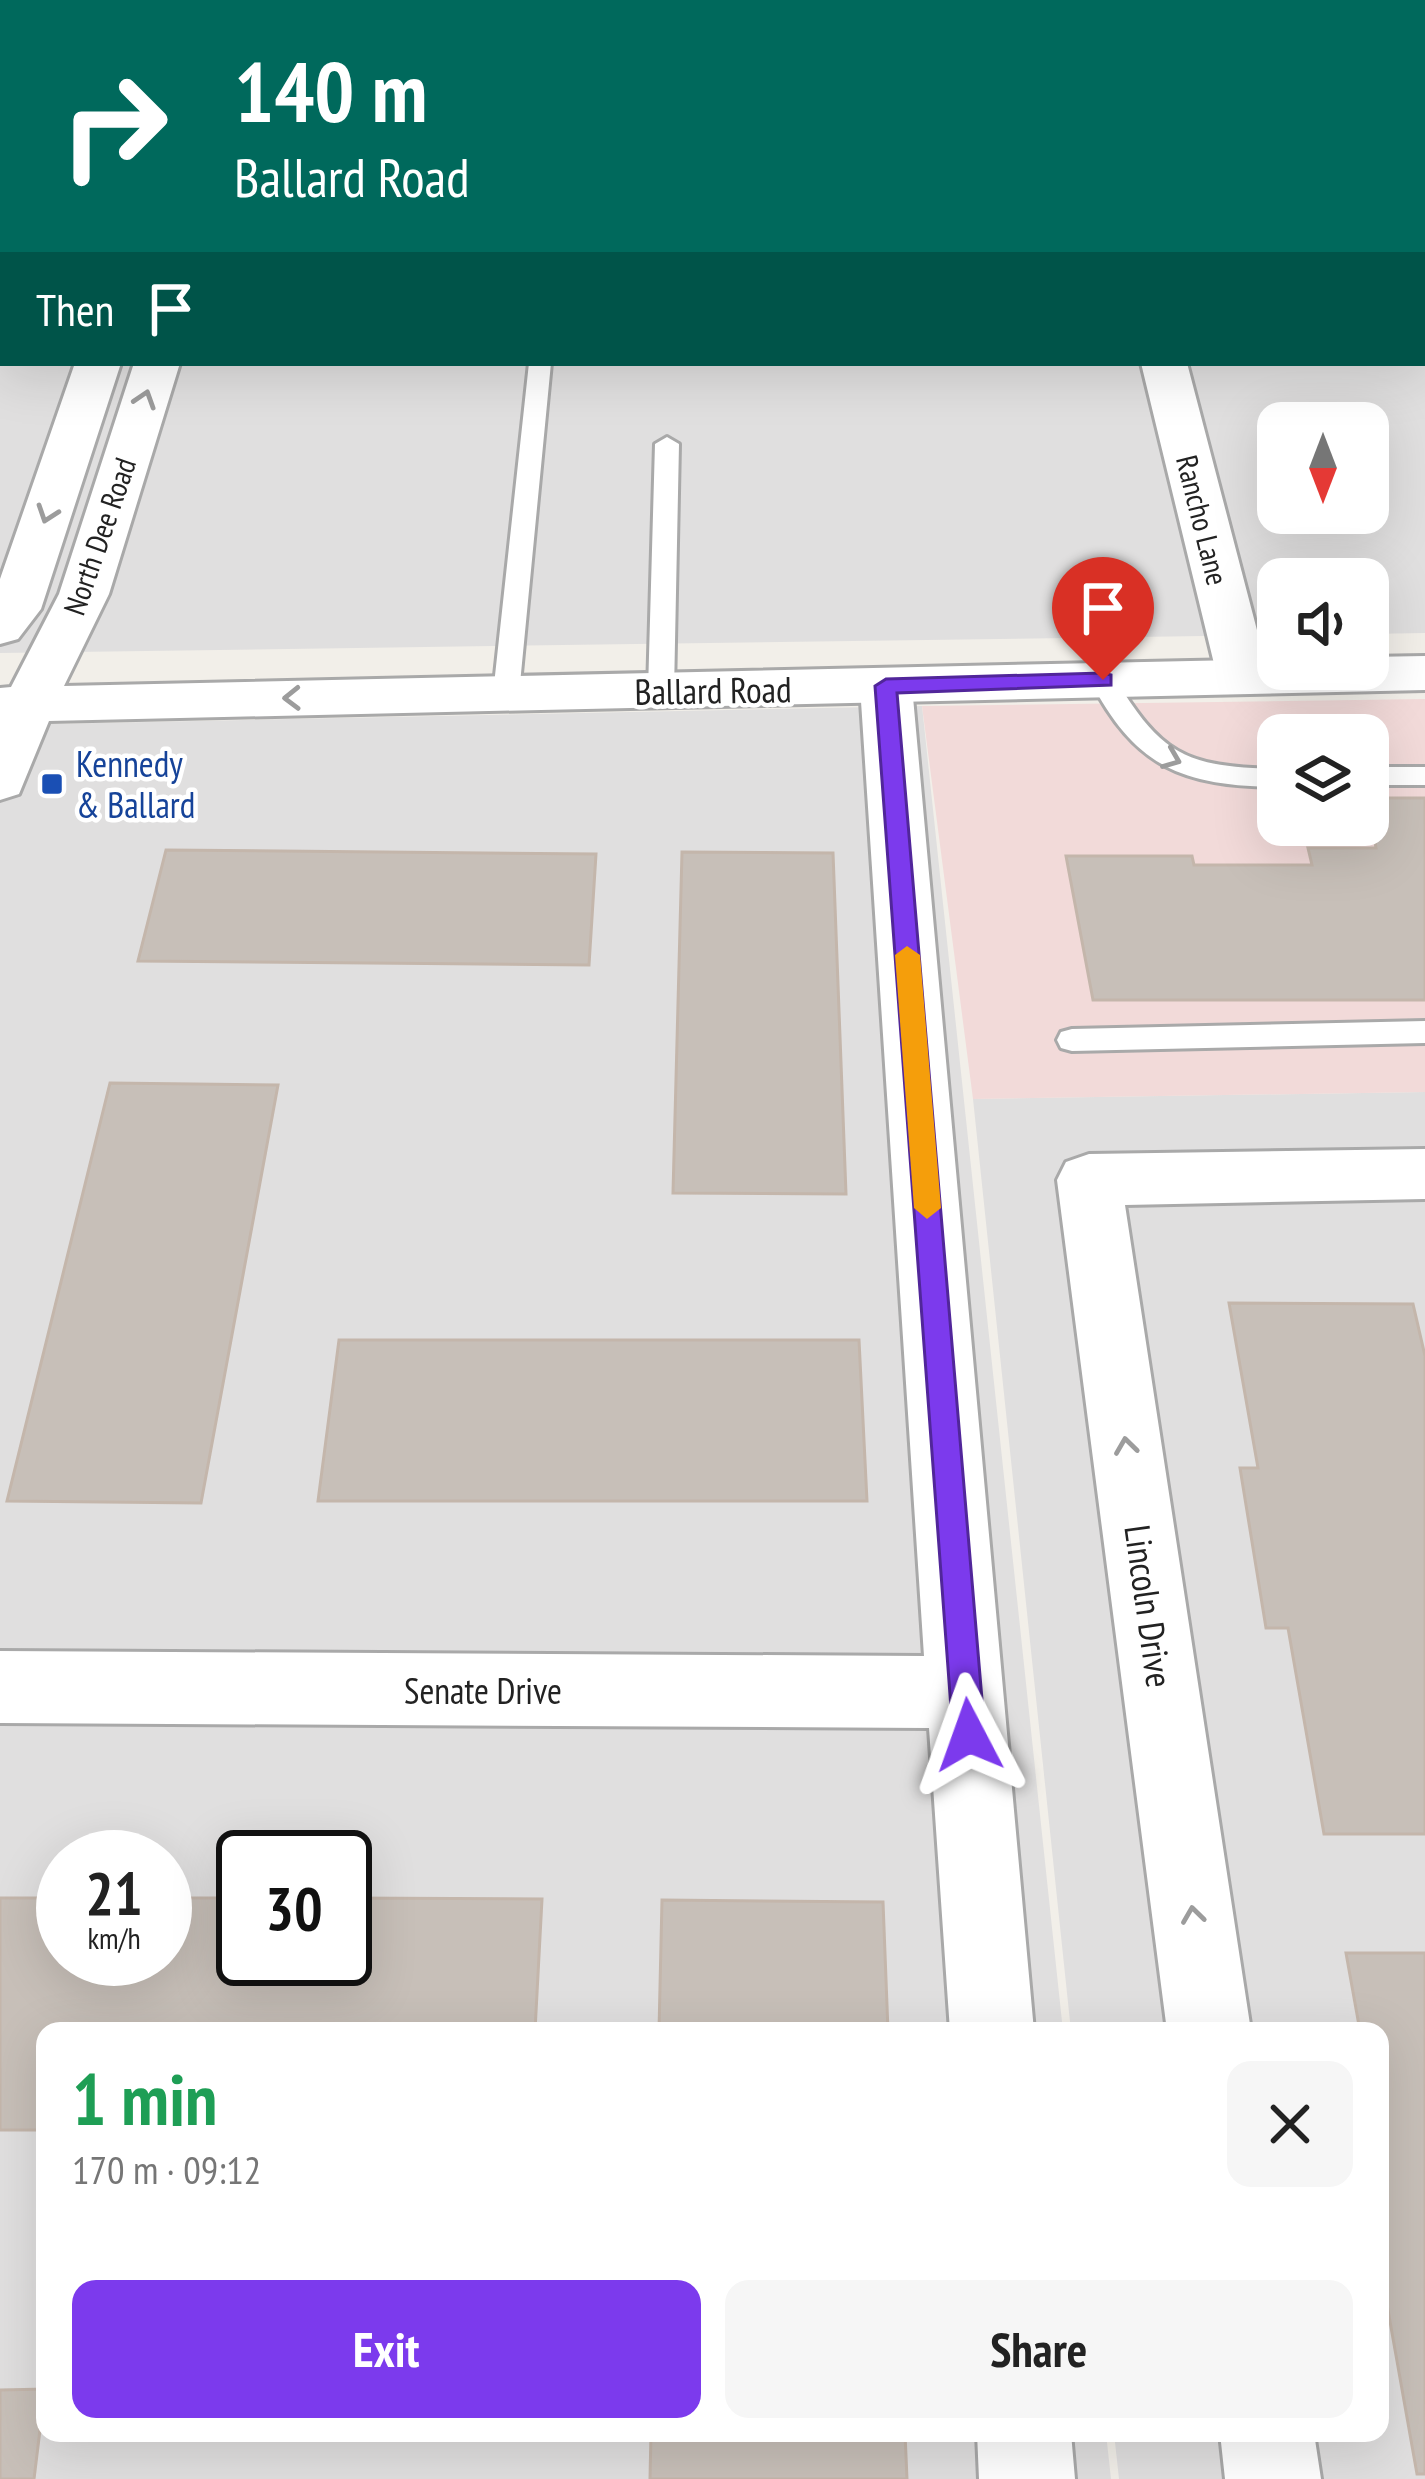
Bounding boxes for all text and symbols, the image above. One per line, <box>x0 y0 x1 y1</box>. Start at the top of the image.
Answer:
text: 140 m <box>234 36 427 145</box>
icon: right <box>36 48 192 204</box>
text: Ballard Road <box>234 142 470 212</box>
icon: arrive <box>138 276 204 342</box>
text: Then <box>36 280 114 338</box>
one-way arrow <box>131 389 156 410</box>
north arrow <box>1257 402 1389 534</box>
map controls <box>1257 402 1389 846</box>
street label: Rancho Lane <box>1168 451 1238 589</box>
street label: North Dee Road <box>54 452 144 620</box>
one-way arrow <box>37 502 61 523</box>
pin <box>1052 557 1154 680</box>
button: sound <box>1257 558 1389 690</box>
icon: arrive <box>1070 575 1136 641</box>
street label: Ballard Road <box>634 665 792 715</box>
one-way arrow <box>282 684 301 710</box>
button: layers <box>1257 714 1389 846</box>
place label: Kennedy & Ballard <box>76 740 195 828</box>
one-way arrow <box>1160 745 1181 769</box>
marker: Kennedy & Ballard <box>39 771 65 797</box>
one-way arrow <box>1114 1436 1140 1456</box>
street label: Lincoln Drive <box>1114 1522 1184 1690</box>
street label: Senate Drive <box>404 1667 562 1714</box>
position arrow <box>906 1672 1032 1798</box>
speed limit sign: 30 <box>216 1830 372 1986</box>
text: 21 <box>85 1854 143 1932</box>
one-way arrow <box>1181 1905 1207 1925</box>
text: km/h <box>87 1918 141 1957</box>
text: 1 min <box>72 2052 217 2145</box>
button: close <box>1227 2061 1353 2187</box>
text: 170 m · 09:12 <box>72 2144 261 2195</box>
button: Exit <box>72 2280 701 2418</box>
button: Share <box>725 2280 1353 2418</box>

